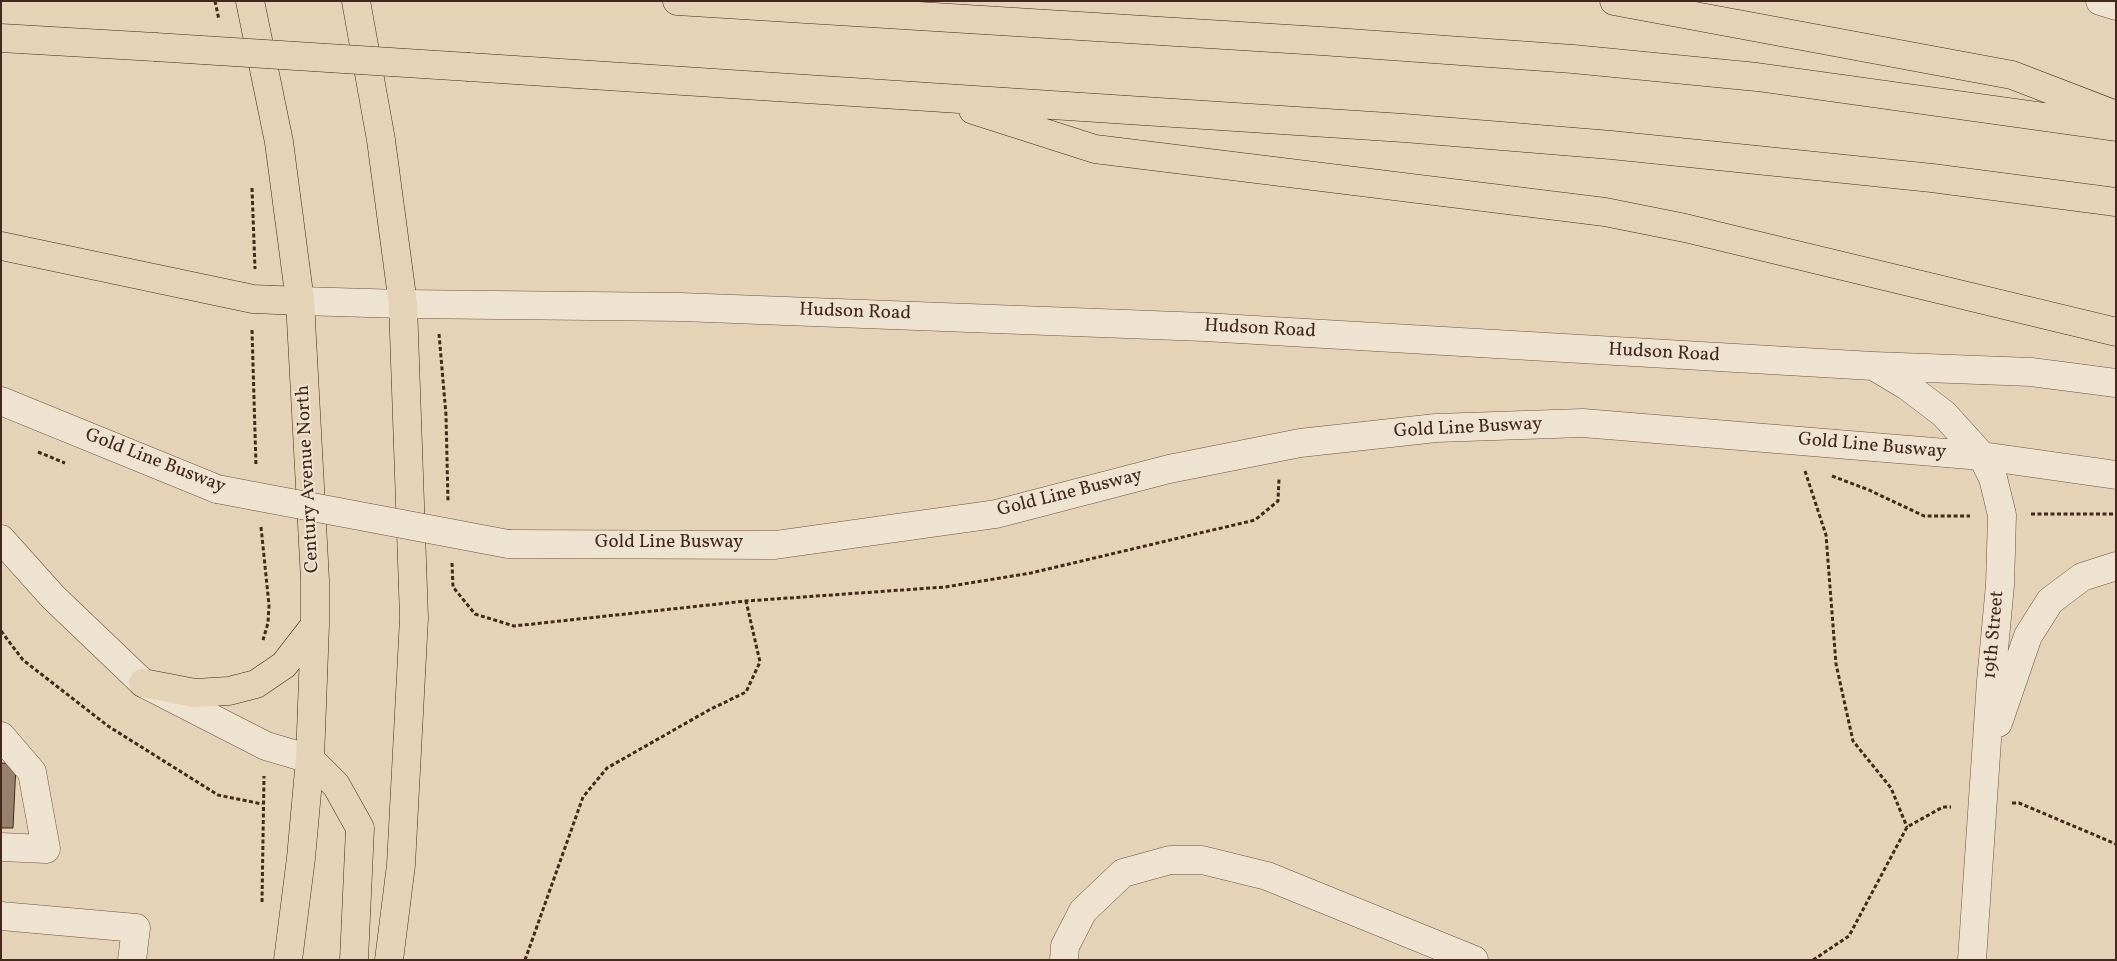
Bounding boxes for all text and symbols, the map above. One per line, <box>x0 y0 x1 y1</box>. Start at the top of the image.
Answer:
street label: Hudson Road <box>799 300 911 326</box>
street label: Hudson Road <box>1203 316 1317 344</box>
street label: Hudson Road <box>1607 340 1721 368</box>
street label: Century Avenue North <box>293 384 325 574</box>
street label: Gold Line Busway <box>1393 414 1543 444</box>
street label: Gold Line Busway <box>82 425 228 499</box>
street label: Gold Line Busway <box>1797 429 1947 465</box>
street label: Gold Line Busway <box>995 465 1145 523</box>
street label: Gold Line Busway <box>595 533 743 555</box>
street label: 19th Street <box>1980 590 2010 680</box>

